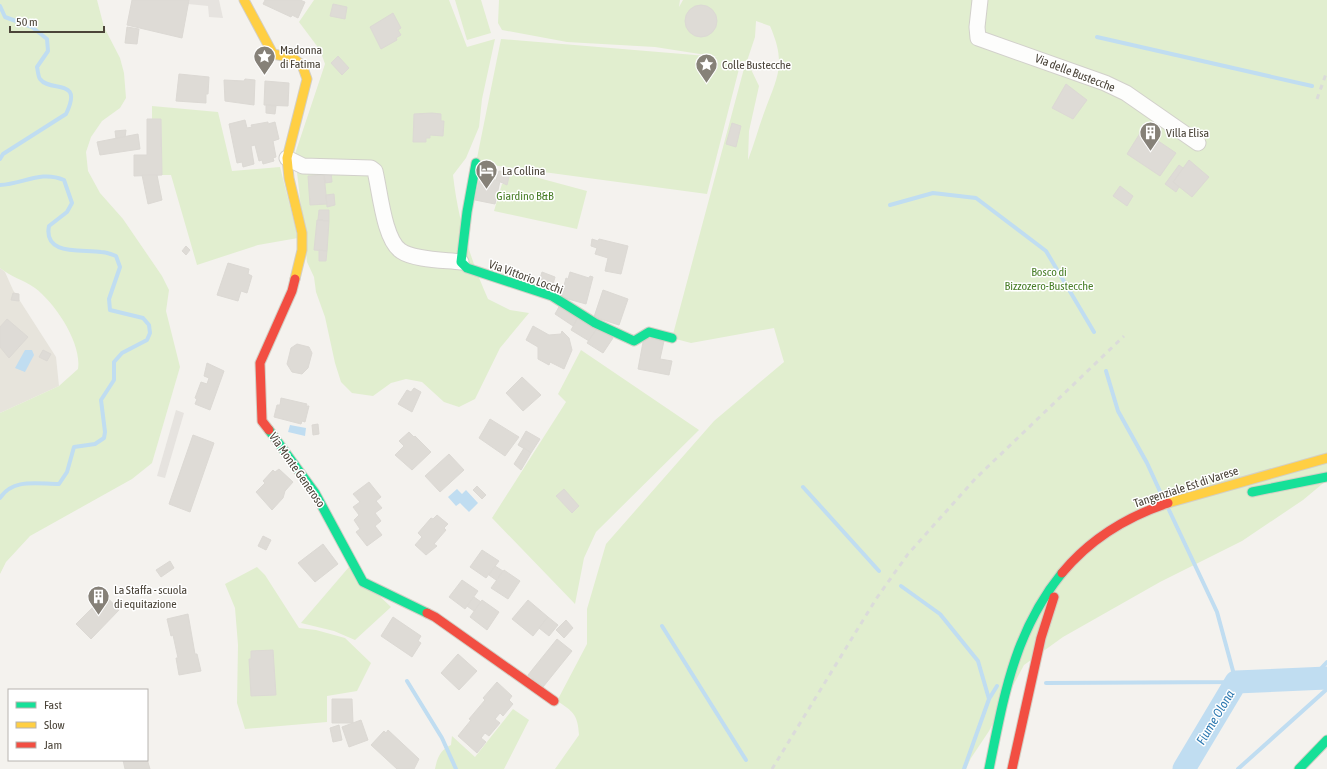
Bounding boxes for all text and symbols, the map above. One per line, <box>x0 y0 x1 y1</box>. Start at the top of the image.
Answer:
scale bar <box>10 8 104 34</box>
text: 50 m <box>16 15 38 29</box>
place label: Madonna di Fatima <box>280 43 322 71</box>
place icon: Madonna di Fatima <box>252 44 278 77</box>
street label: Via delle Bustecche <box>1033 51 1117 95</box>
place icon: Colle Bustecche <box>693 52 719 85</box>
place label: Colle Bustecche <box>722 58 791 72</box>
building icon: Villa Elisa <box>1138 120 1164 153</box>
place label: Villa Elisa <box>1166 126 1209 140</box>
hotel icon: La Collina <box>474 158 500 191</box>
place label: La Collina <box>502 164 545 178</box>
park label: Giardino B&B <box>496 189 554 203</box>
street label: Via Vittorio Locchi <box>487 257 565 297</box>
park label: Bosco di Bizzozero-Bustecche <box>1005 265 1093 293</box>
street label: Via Monte Generoso <box>266 430 328 510</box>
street label: Tangenziale Est di Varese <box>1132 463 1240 511</box>
place label: La Staffa - scuola di equitazione <box>114 583 187 611</box>
building icon: La Staffa - scuola di equitazione <box>85 584 111 617</box>
water label: Fiume Olona <box>1193 687 1238 747</box>
legend <box>8 689 148 761</box>
text: Fast <box>44 698 62 712</box>
text: Slow <box>44 718 65 732</box>
text: Jam <box>44 738 62 752</box>

